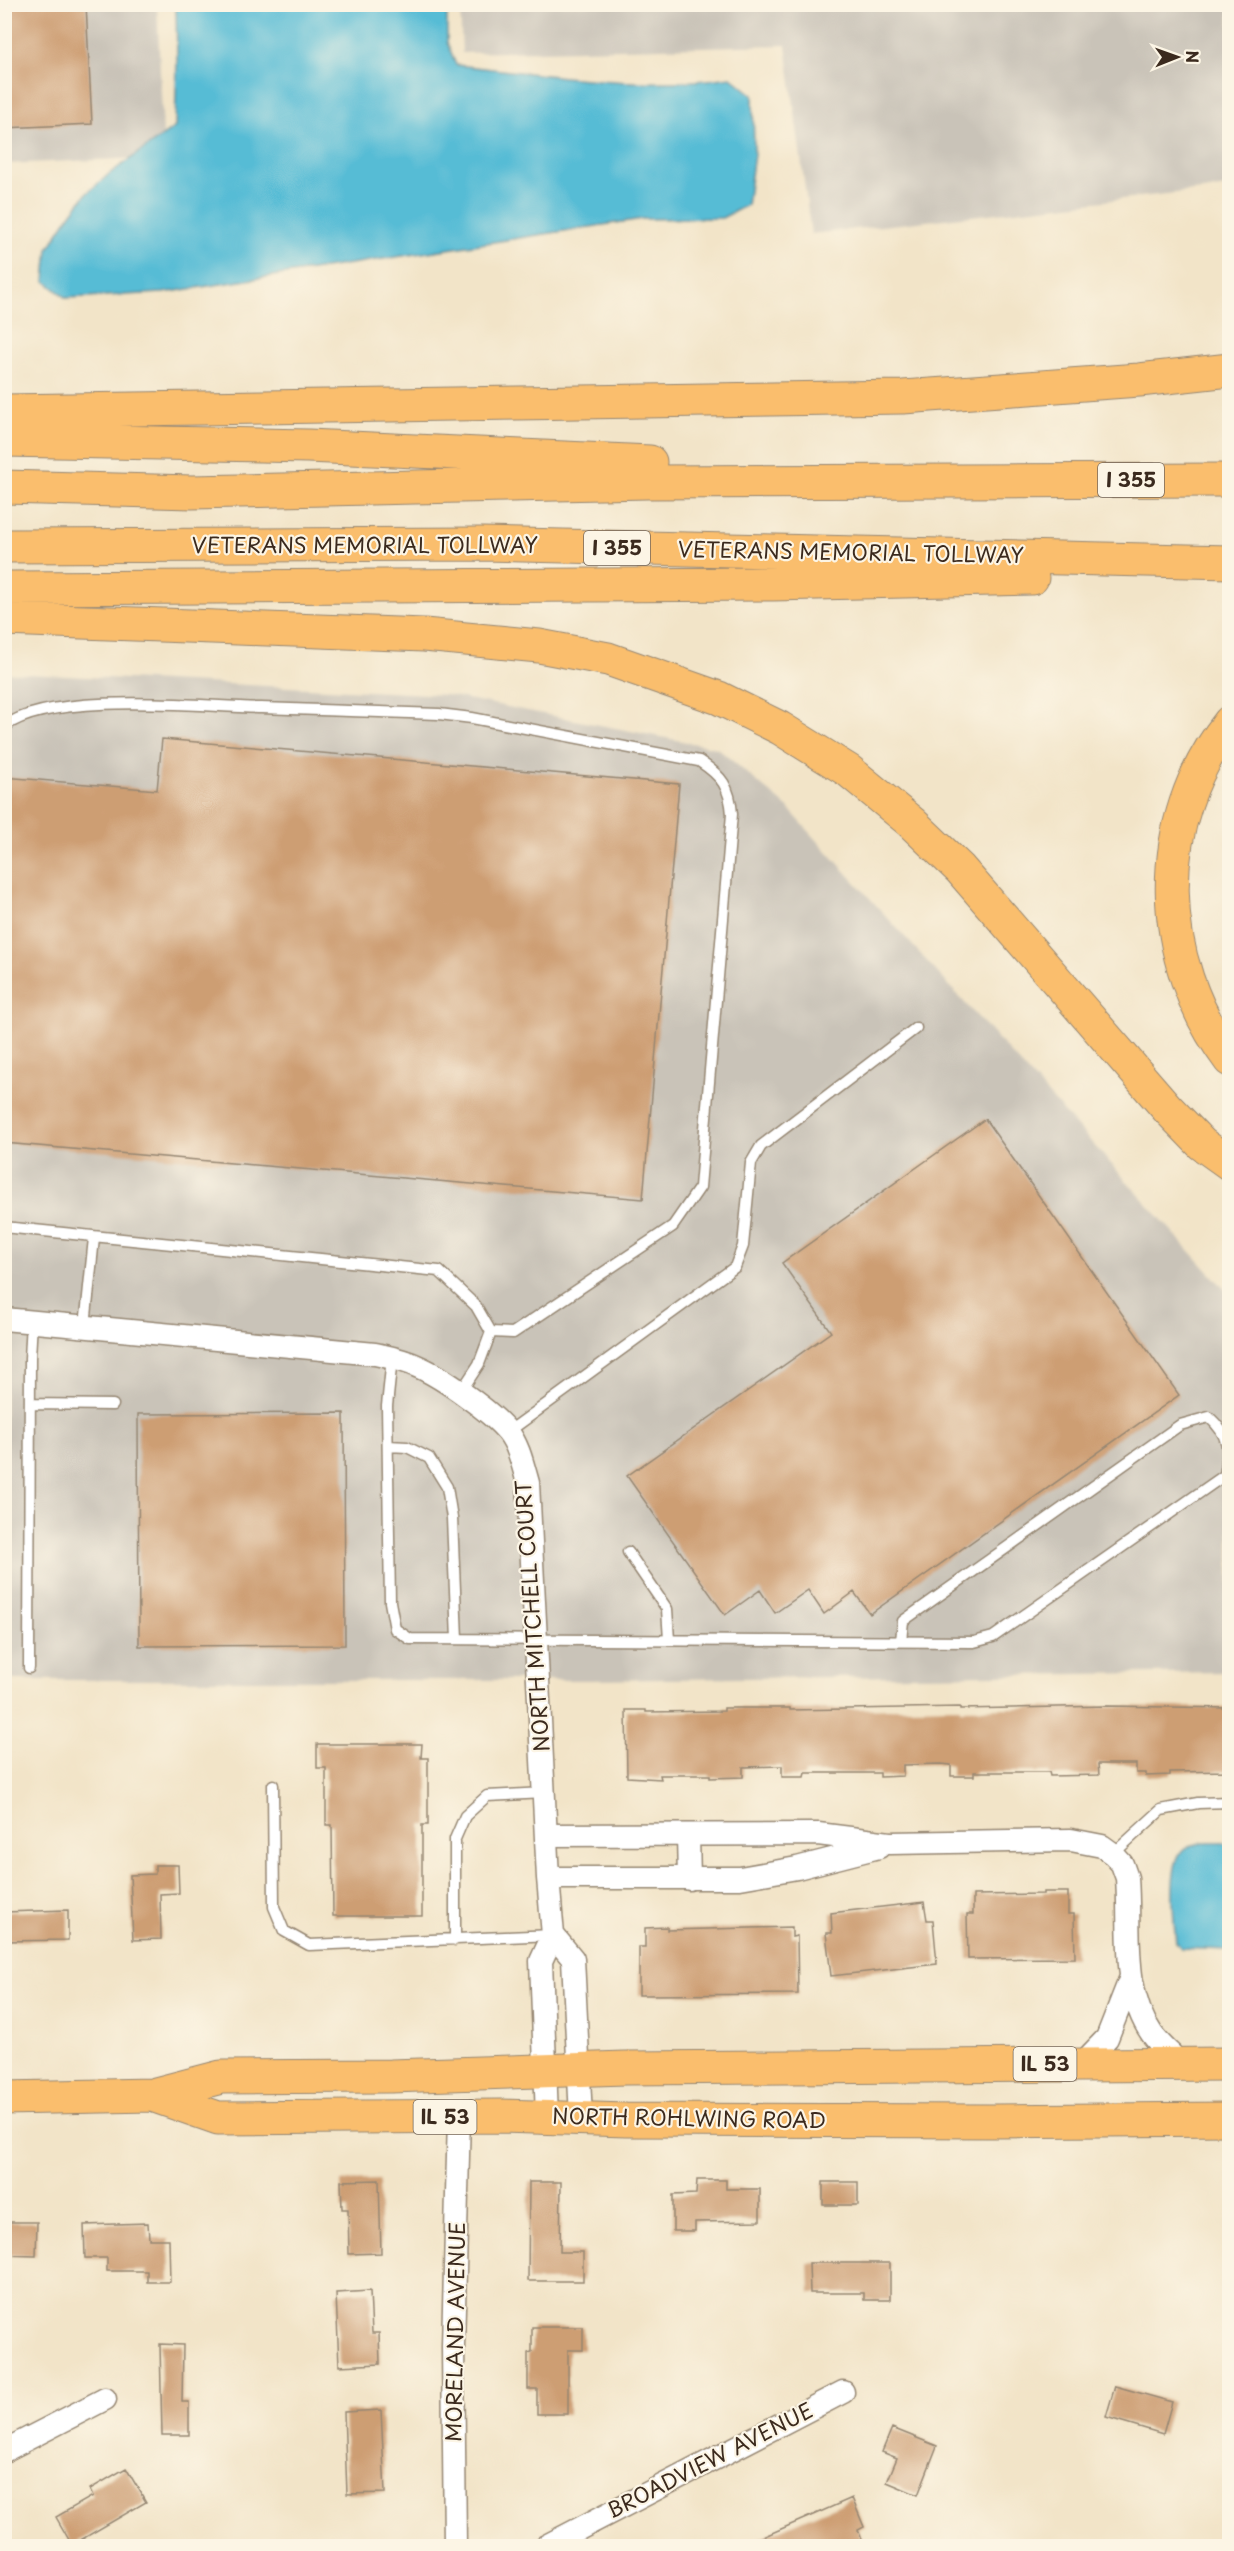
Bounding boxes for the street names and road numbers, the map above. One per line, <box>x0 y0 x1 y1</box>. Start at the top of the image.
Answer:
road number: I 355 <box>1098 463 1164 497</box>
street label: VETERANS MEMORIAL TOLLWAY <box>192 528 538 560</box>
road number: I 355 <box>584 531 650 565</box>
street label: VETERANS MEMORIAL TOLLWAY <box>678 532 1025 570</box>
street label: NORTH MITCHELL COURT <box>506 1479 556 1753</box>
road number: IL 53 <box>1014 2047 1076 2081</box>
street label: NORTH ROHLWING ROAD <box>552 2099 826 2135</box>
road number: IL 53 <box>414 2100 476 2134</box>
street label: MORELAND AVENUE <box>436 2222 472 2442</box>
street label: BROADVIEW AVENUE <box>600 2393 818 2525</box>

